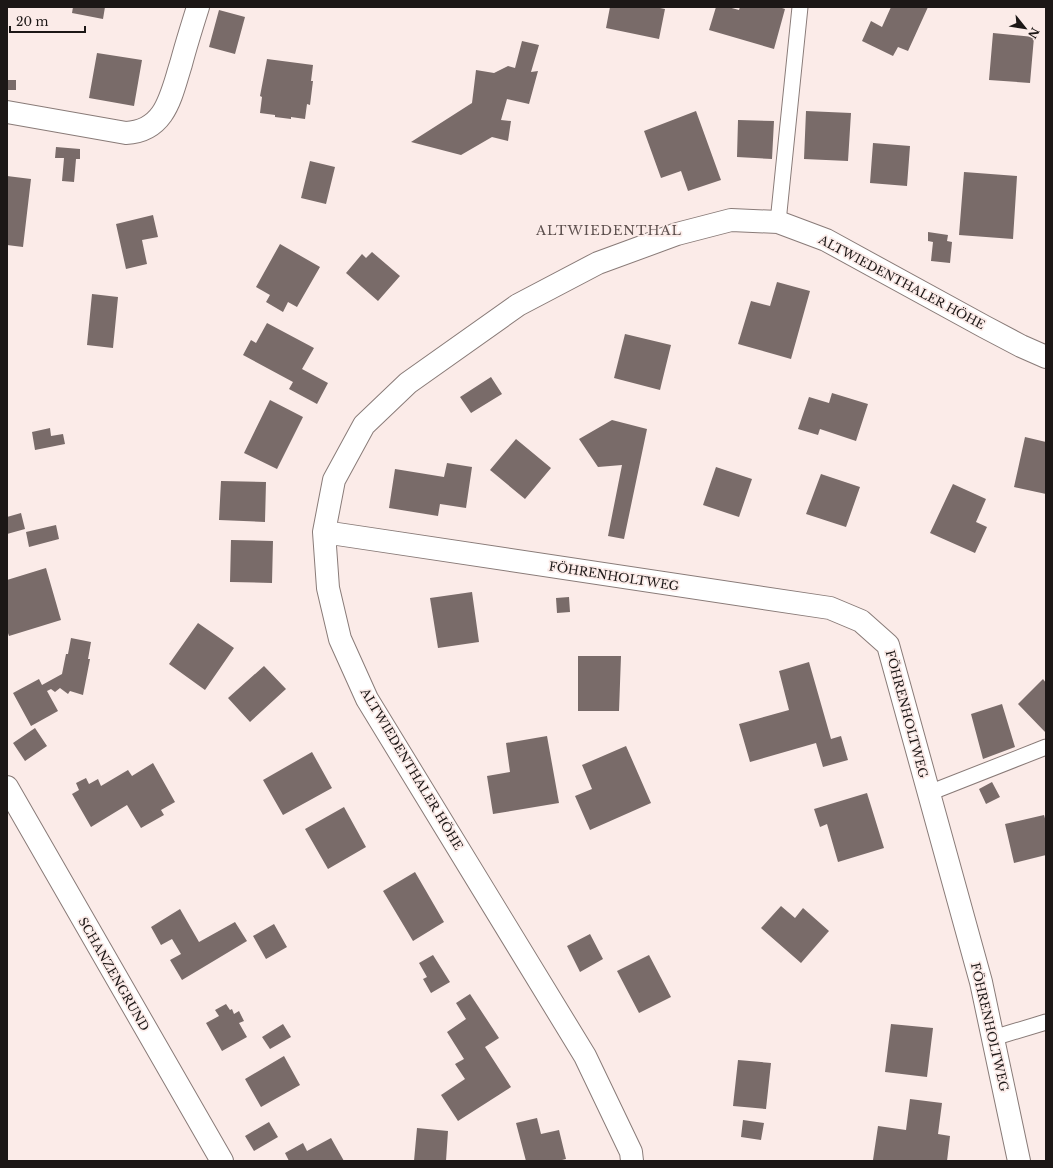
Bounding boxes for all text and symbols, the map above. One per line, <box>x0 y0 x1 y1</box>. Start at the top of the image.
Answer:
scale bar <box>10 8 85 34</box>
north arrow <box>1005 8 1045 48</box>
text: 20 m <box>16 14 48 29</box>
text: N <box>1025 25 1042 42</box>
district label: ALTWIEDENTHAL <box>535 222 682 239</box>
street label: ALTWIEDENTHALER HÖHE <box>815 230 988 332</box>
street label: FÖHRENHOLTWEG <box>548 557 681 594</box>
street label: FÖHRENHOLTWEG <box>883 648 932 780</box>
street label: ALTWIEDENTHALER HÖHE <box>357 684 467 853</box>
street label: SCHANZENGRUND <box>75 915 153 1033</box>
street label: FÖHRENHOLTWEG <box>968 961 1013 1093</box>

